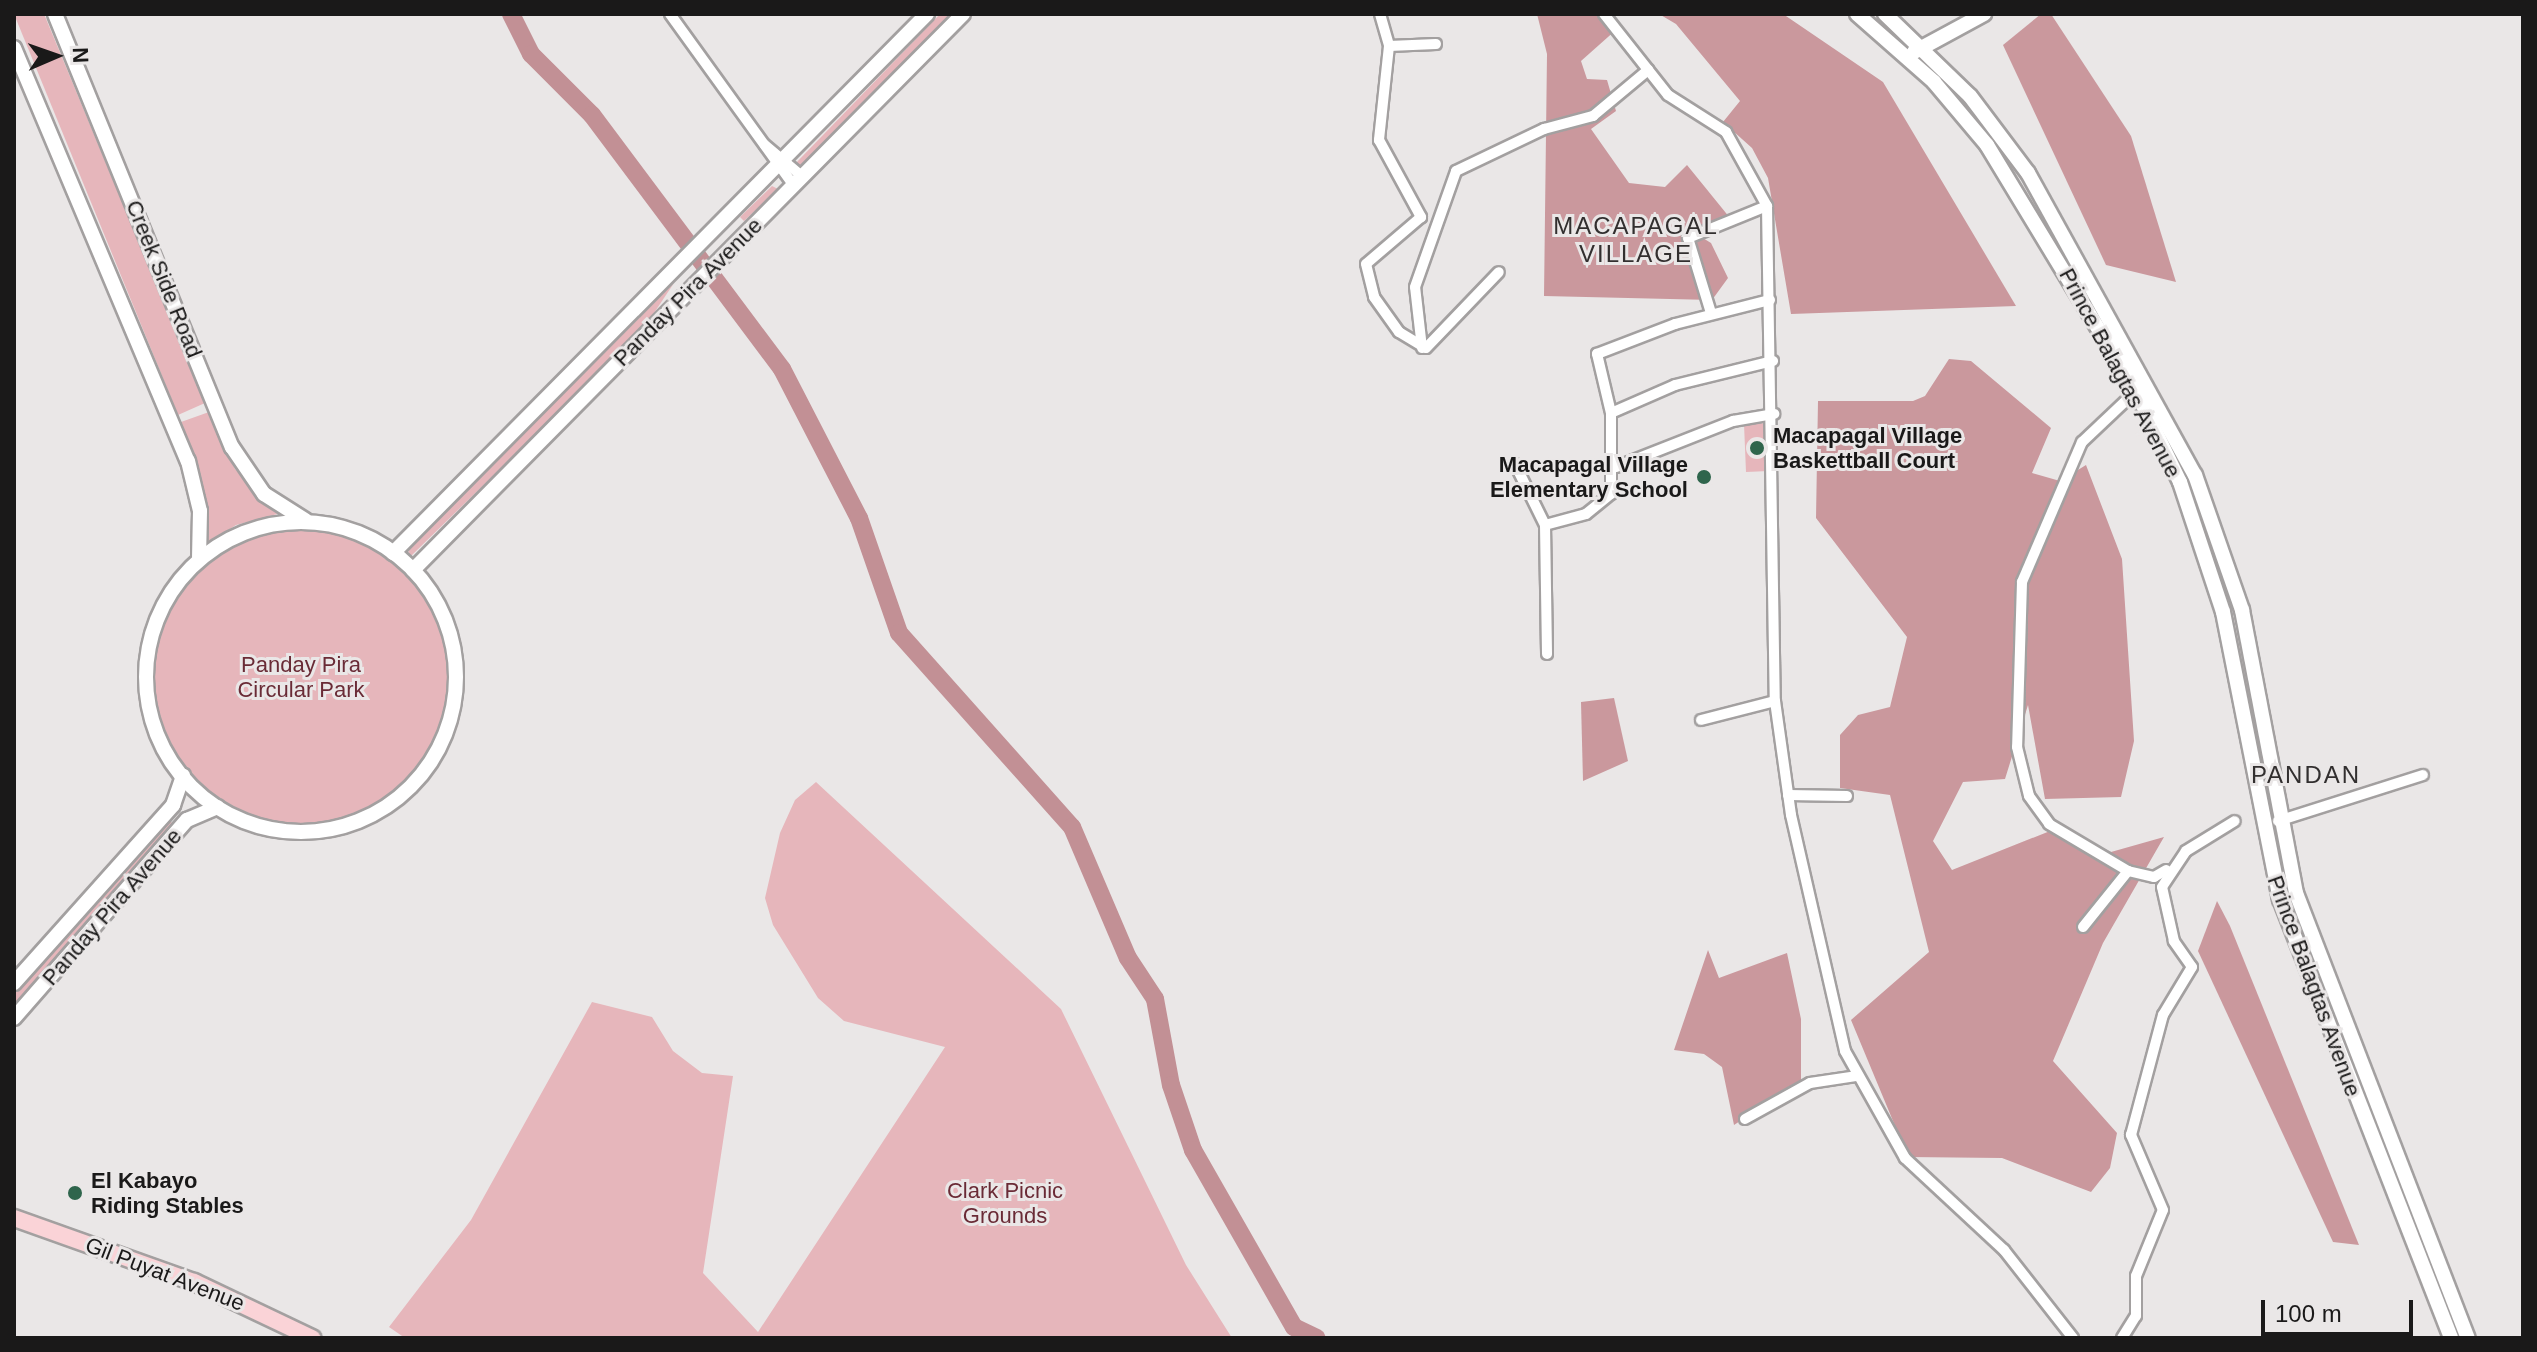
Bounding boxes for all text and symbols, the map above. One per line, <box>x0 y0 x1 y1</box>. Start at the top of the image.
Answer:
north arrow <box>16 16 96 96</box>
text: N <box>68 47 93 64</box>
street label: Creek Side Road <box>120 196 208 362</box>
street label: Panday Pira Avenue <box>608 212 768 372</box>
district label: MACAPAGAL VILLAGE <box>1553 212 1719 268</box>
street label: Prince Balagtas Avenue <box>2053 263 2187 483</box>
place label: Macapagal Village Baskettball Court <box>1773 422 1962 474</box>
marker: Macapagal Village Baskettball Court <box>1748 439 1766 457</box>
place label: Macapagal Village Elementary School <box>1490 451 1688 502</box>
marker: Macapagal Village Elementary School <box>1695 468 1713 486</box>
park label: Panday Pira Circular Park <box>237 651 365 702</box>
district label: PANDAN <box>2251 761 2361 789</box>
street label: Panday Pira Avenue <box>36 823 188 991</box>
street label: Prince Balagtas Avenue <box>2262 871 2366 1101</box>
place label: El Kabayo Riding Stables <box>91 1167 244 1218</box>
park label: Clark Picnic Grounds <box>947 1177 1063 1228</box>
marker: El Kabayo Riding Stables <box>66 1184 84 1202</box>
street label: Gil Puyat Avenue <box>81 1231 249 1317</box>
scale bar <box>2265 1284 2417 1334</box>
text: 100 m <box>2275 1300 2342 1327</box>

